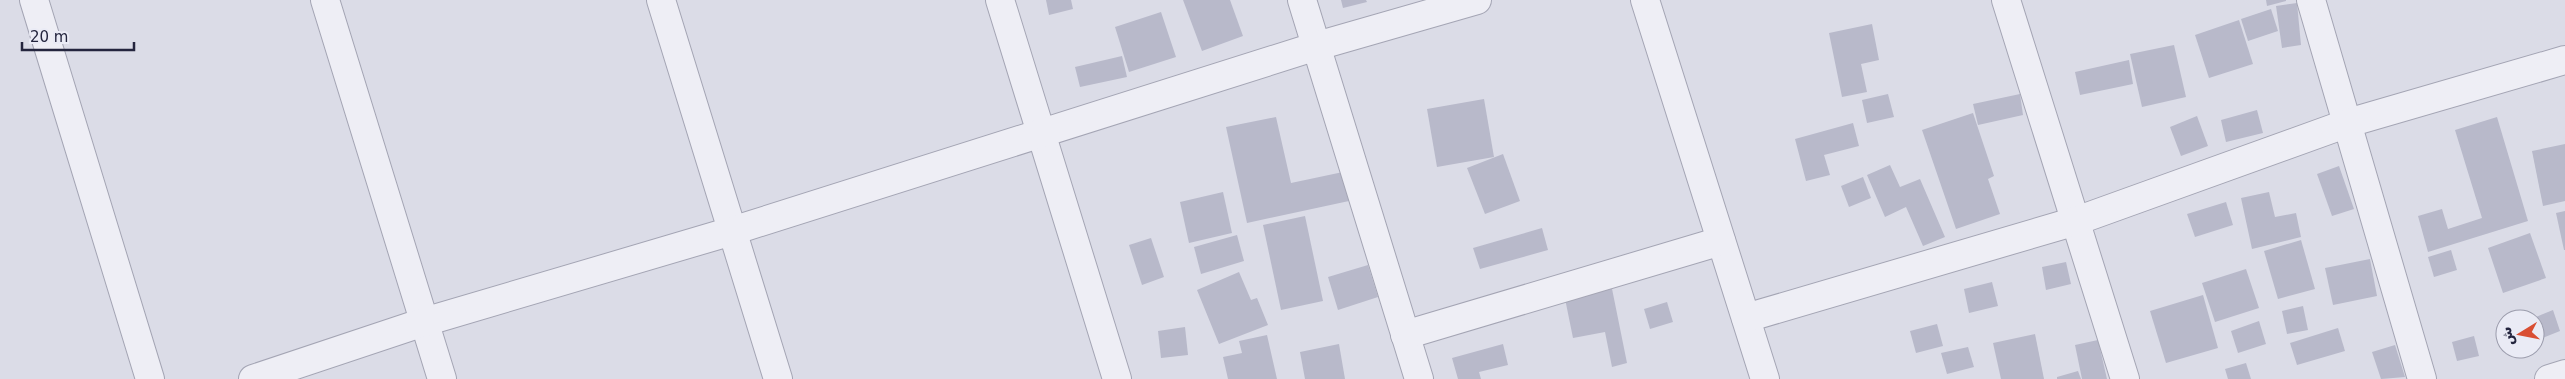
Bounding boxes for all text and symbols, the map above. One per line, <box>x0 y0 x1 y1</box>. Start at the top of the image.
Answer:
scale bar <box>22 20 135 52</box>
text: 20 m <box>30 28 68 46</box>
north arrow <box>2495 309 2545 359</box>
text: ش <box>2498 325 2517 347</box>

